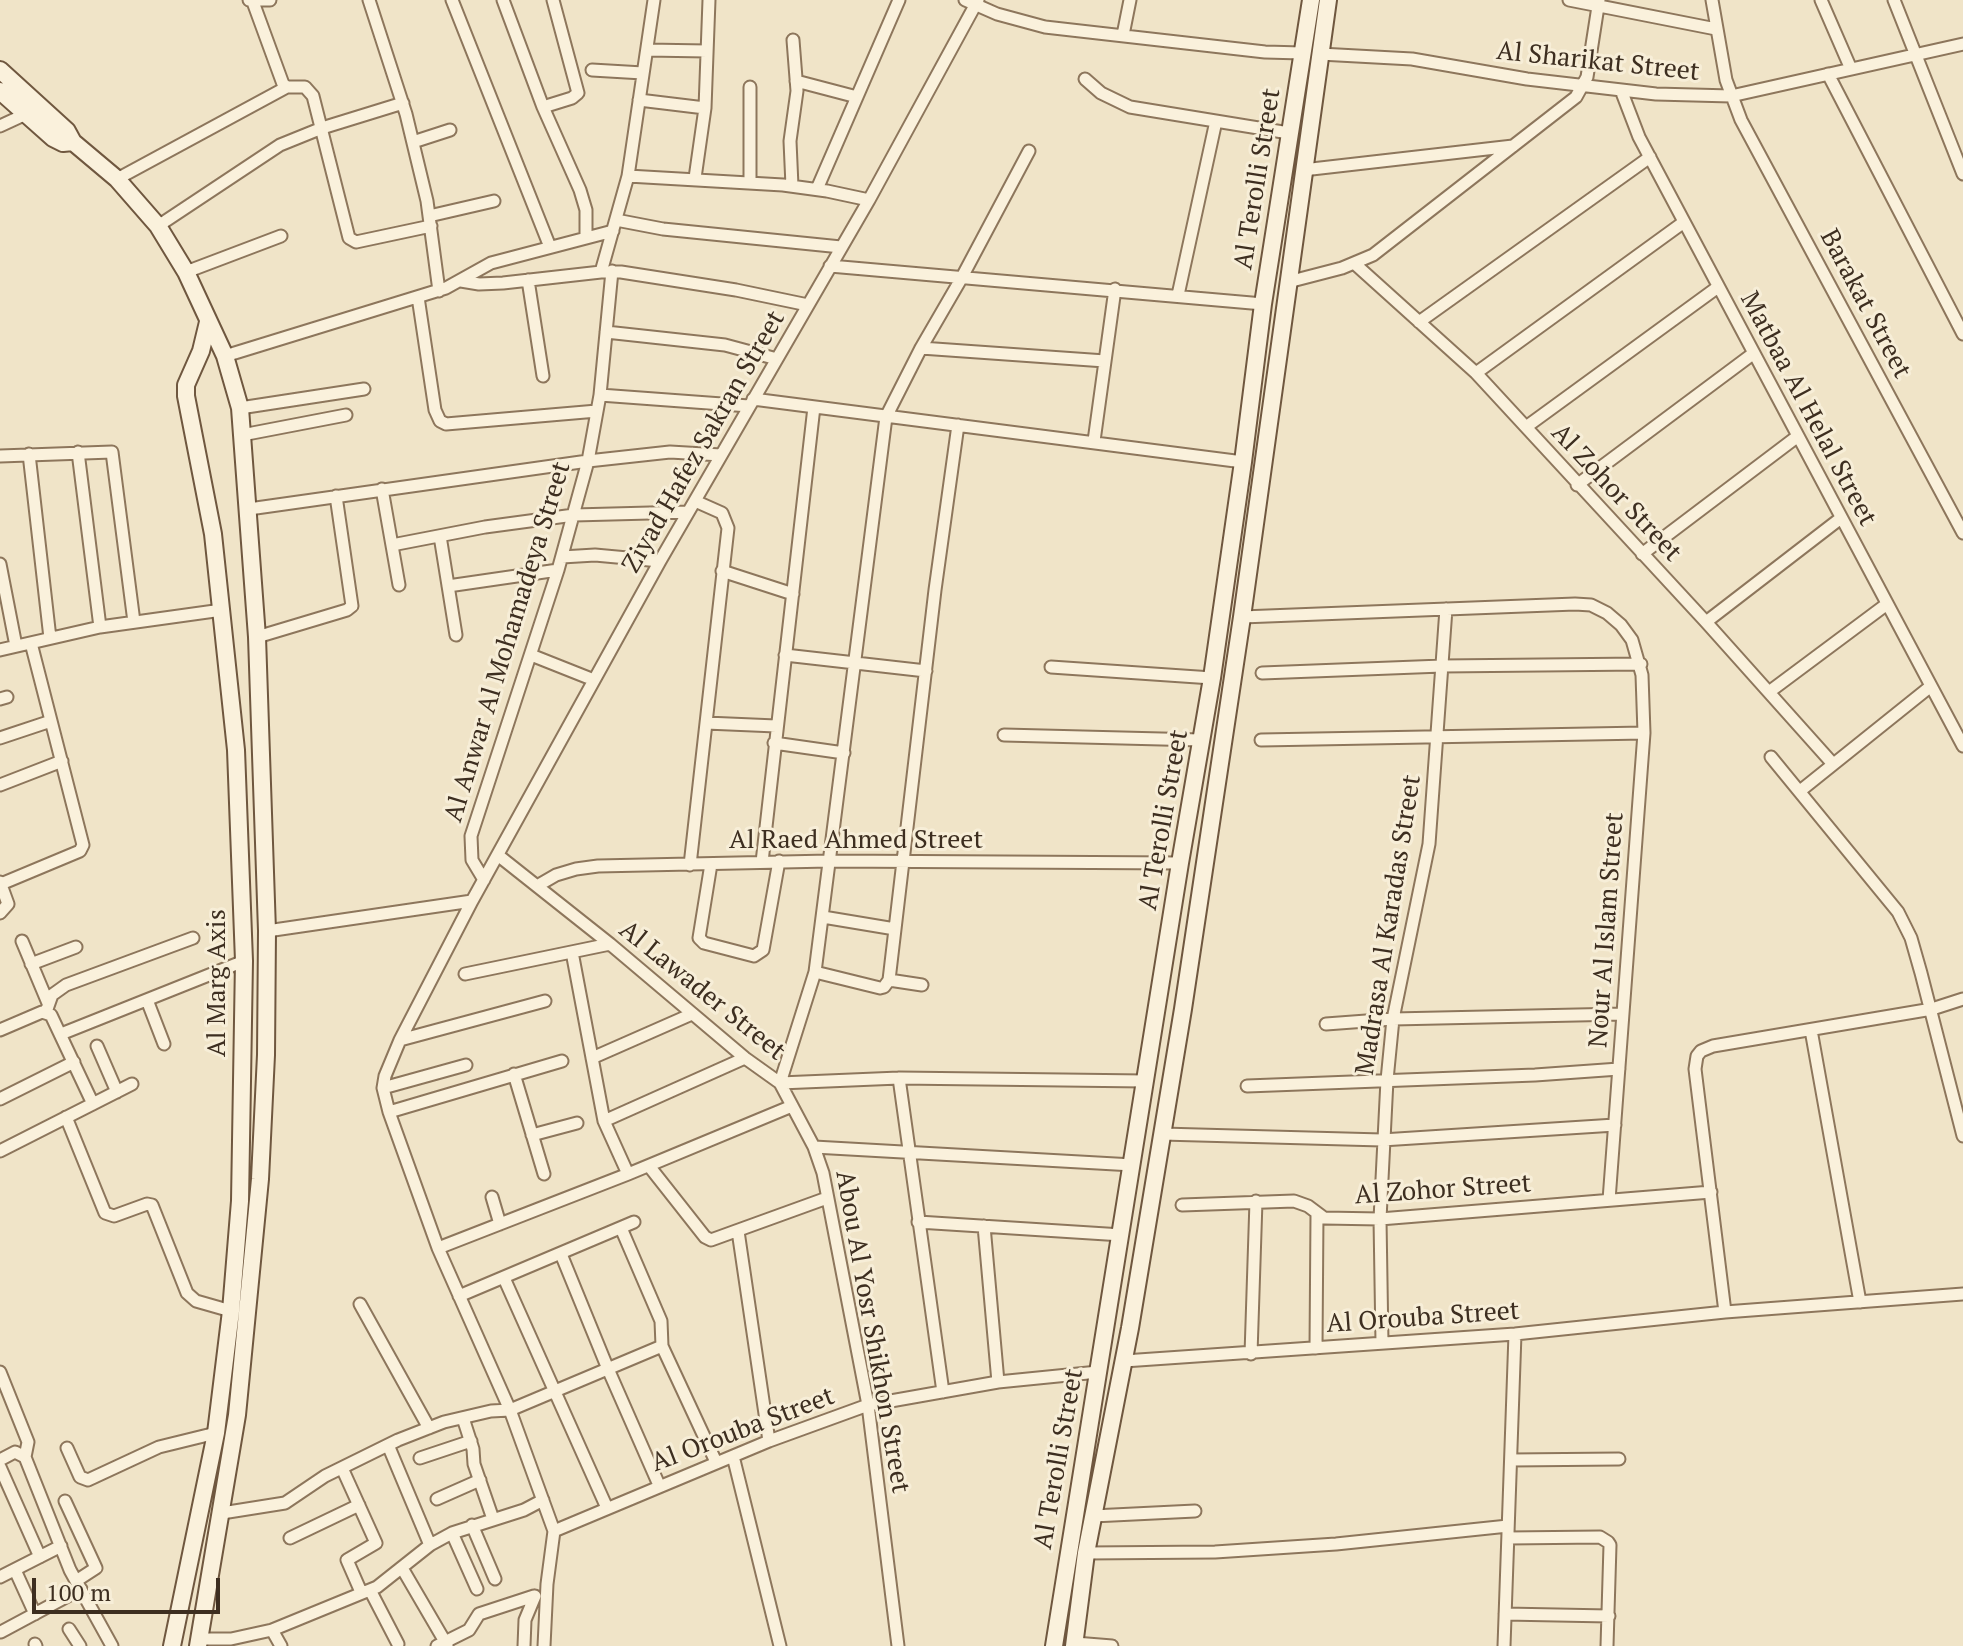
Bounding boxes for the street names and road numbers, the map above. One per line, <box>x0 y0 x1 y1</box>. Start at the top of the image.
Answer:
street label: Al Sharikat Street <box>1495 36 1701 88</box>
street label: Al Terolli Street <box>1228 86 1288 272</box>
street label: Barakat Street <box>1813 224 1917 384</box>
street label: Matbaa Al Helal Street <box>1733 287 1883 531</box>
street label: Ziyad Hafez Sakran Street <box>616 305 792 579</box>
street label: Al Zohor Street <box>1544 418 1688 568</box>
street label: Al Anwar Al Mohamadeya Street <box>438 458 578 826</box>
street label: Al Terolli Street <box>1133 727 1195 913</box>
street label: Madrasa Al Karadas Street <box>1350 773 1428 1077</box>
street label: Nour Al Islam Street <box>1583 811 1631 1049</box>
street label: Al Raed Ahmed Street <box>729 825 983 857</box>
street label: Al Marg Axis <box>202 909 234 1057</box>
street label: Al Lawader Street <box>613 915 791 1067</box>
street label: Abou Al Yosr Shikhon Street <box>828 1168 916 1496</box>
street label: Al Zohor Street <box>1354 1168 1532 1212</box>
street label: Al Orouba Street <box>1325 1296 1521 1340</box>
street label: Al Terolli Street <box>1028 1366 1090 1552</box>
street label: Al Orouba Street <box>647 1381 839 1479</box>

